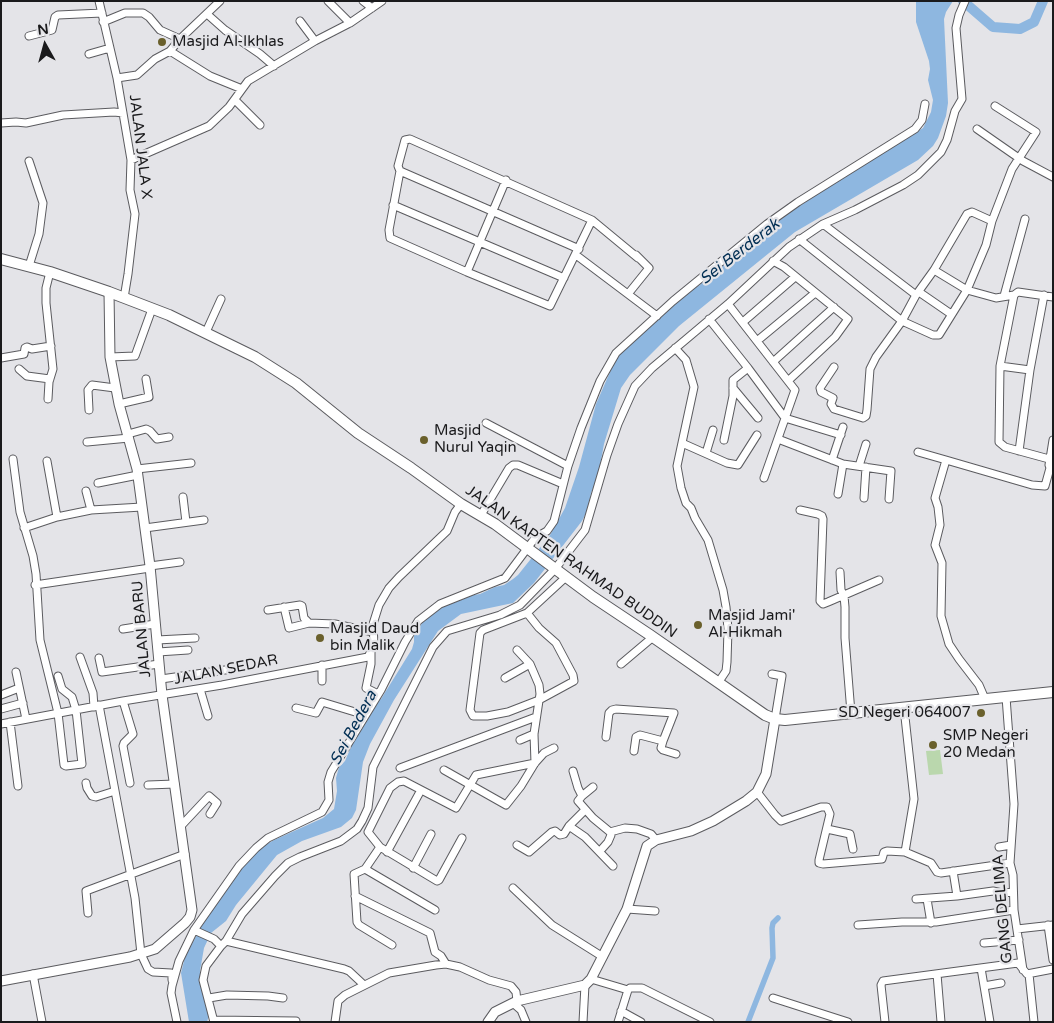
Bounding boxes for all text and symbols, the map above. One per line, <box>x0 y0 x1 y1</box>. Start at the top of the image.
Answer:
north arrow <box>20 20 70 70</box>
text: N <box>36 20 50 39</box>
place label: Masjid Al-Ikhlas <box>172 33 284 51</box>
marker: Masjid Al-Ikhlas <box>156 36 168 48</box>
street label: JALAN JALA X <box>125 94 155 200</box>
water label: Sei Berderak <box>696 215 784 289</box>
place label: Masjid Nurul Yaqin <box>434 422 517 457</box>
marker: Masjid Nurul Yaqin <box>418 434 430 446</box>
street label: JALAN KAPTEN RAHMAD BUDDIN <box>462 482 680 642</box>
street label: JALAN BARU <box>129 580 155 678</box>
place label: Masjid Jami' Al-Hikmah <box>708 607 795 642</box>
marker: Masjid Jami' Al-Hikmah <box>692 619 704 631</box>
place label: Masjid Daud bin Malik <box>330 620 419 655</box>
marker: Masjid Daud bin Malik <box>314 632 326 644</box>
street label: JALAN SEDAR <box>173 651 279 689</box>
water label: Sei Bedera <box>326 688 382 768</box>
place label: SD Negeri 064007 <box>838 704 971 722</box>
marker: SD Negeri 064007 <box>975 707 987 719</box>
place label: SMP Negeri 20 Medan <box>943 727 1028 762</box>
marker: SMP Negeri 20 Medan <box>927 739 939 751</box>
street label: GANG DELIMA <box>989 854 1017 964</box>

